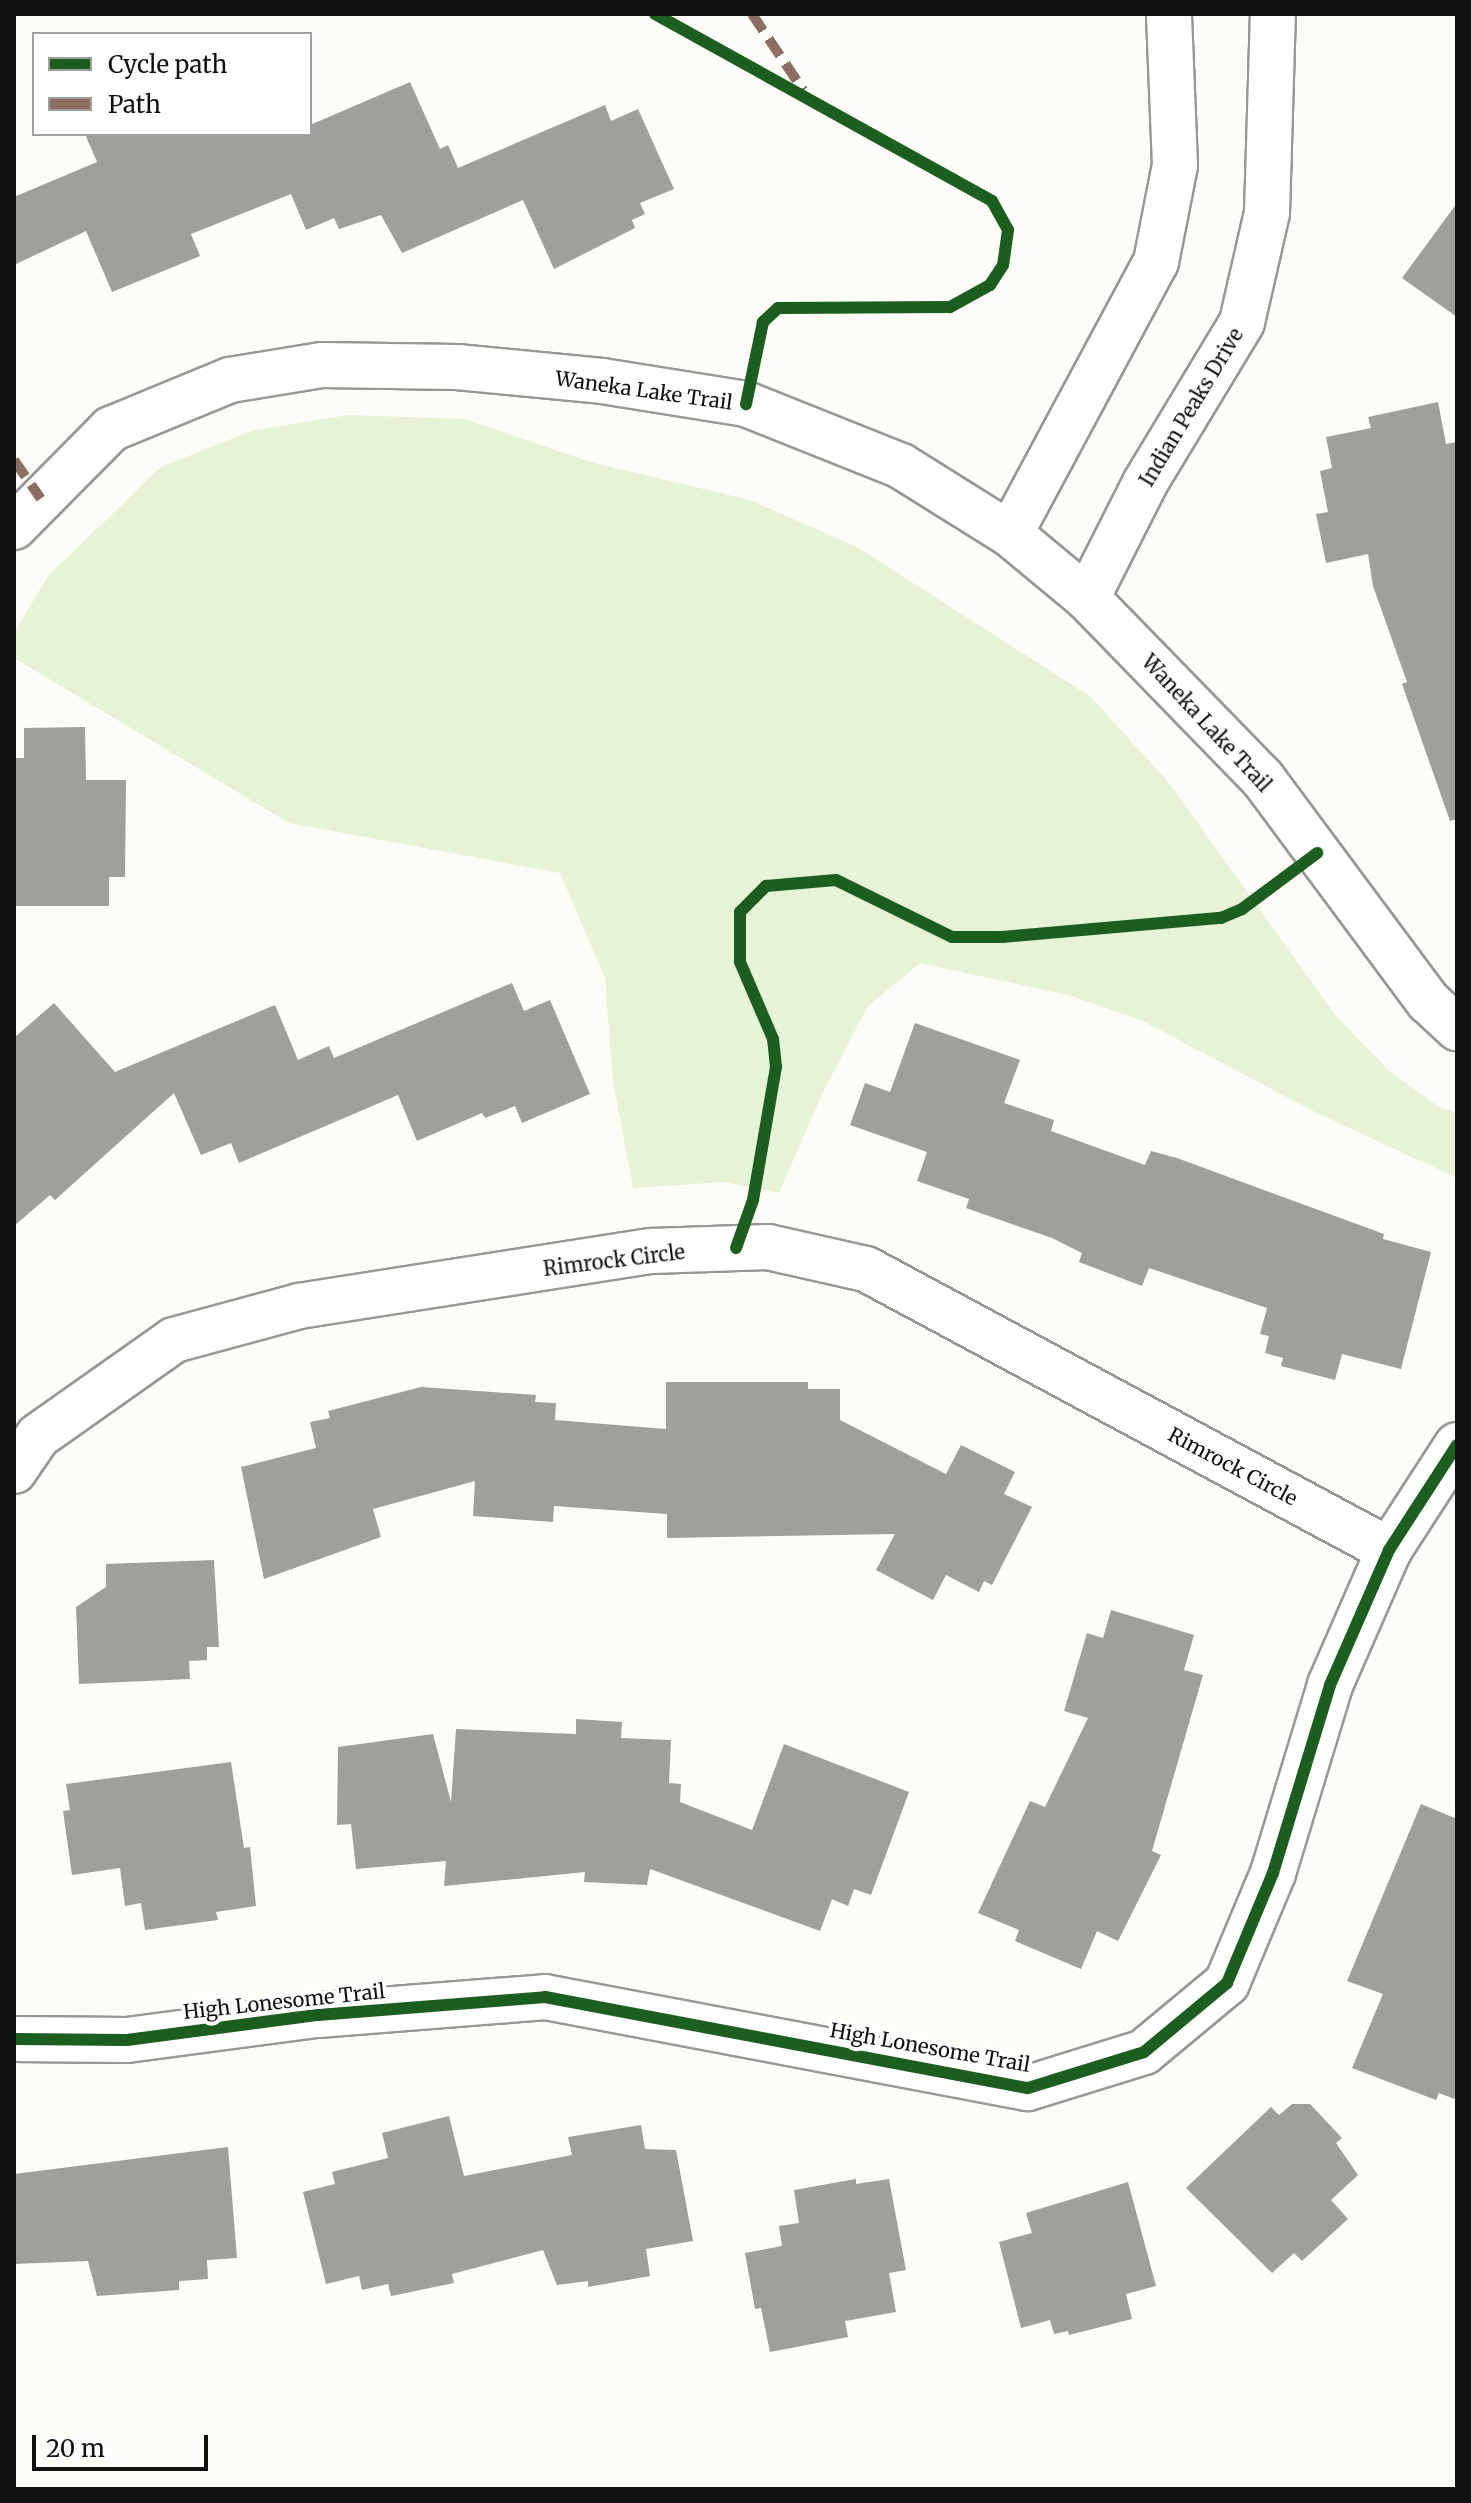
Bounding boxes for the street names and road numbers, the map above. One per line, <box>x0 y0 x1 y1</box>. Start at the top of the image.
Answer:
street label: Indian Peaks Drive <box>1134 323 1248 491</box>
street label: Waneka Lake Trail <box>554 366 734 414</box>
street label: Waneka Lake Trail <box>1137 649 1277 797</box>
street label: Rimrock Circle <box>542 1239 686 1281</box>
street label: Rimrock Circle <box>1164 1422 1302 1510</box>
street label: High Lonesome Trail <box>182 1978 386 2024</box>
street label: High Lonesome Trail <box>828 2018 1032 2076</box>

